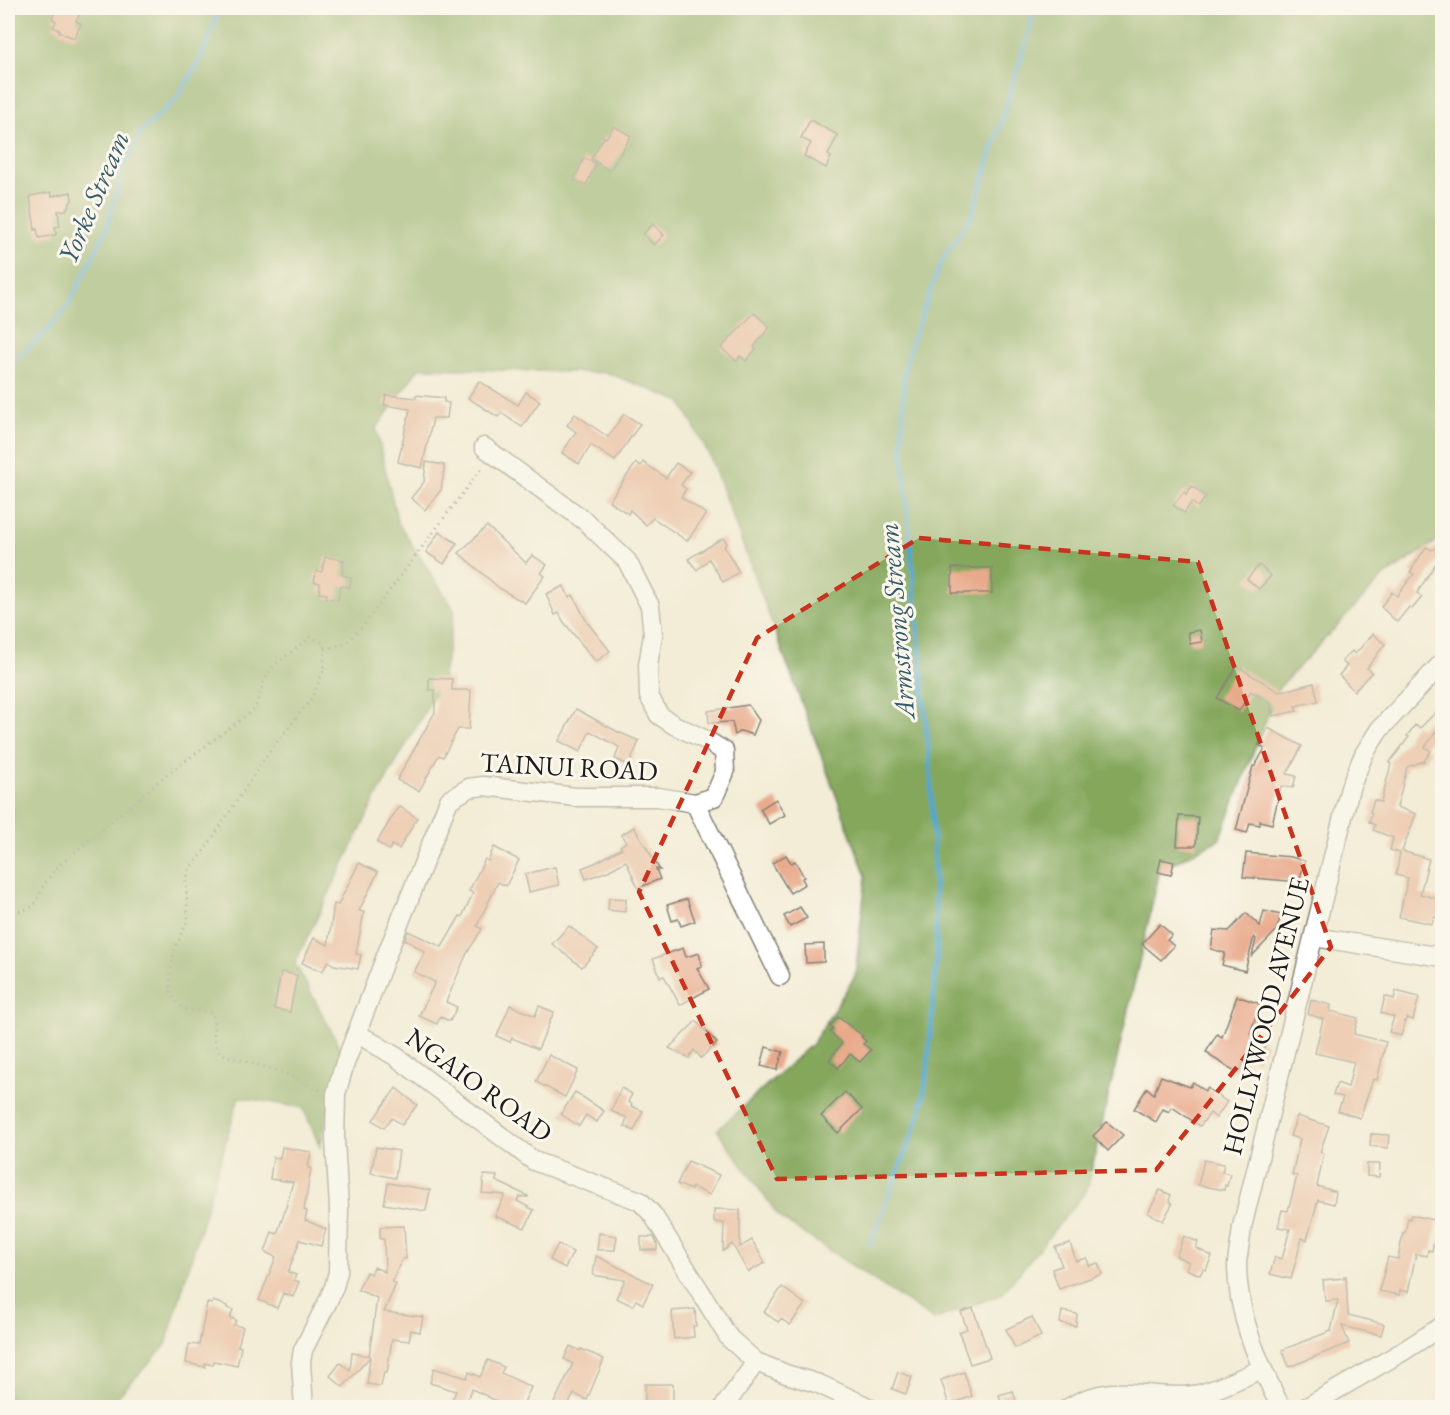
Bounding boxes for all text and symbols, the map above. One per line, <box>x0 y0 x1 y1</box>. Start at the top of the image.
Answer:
water label: Yorke Stream <box>49 125 137 269</box>
water label: Armstrong Stream <box>870 522 923 722</box>
street label: TAINUI ROAD <box>479 744 659 789</box>
street label: HOLLYWOOD AVENUE <box>1214 873 1317 1158</box>
street label: NGAIO ROAD <box>399 1020 560 1150</box>

